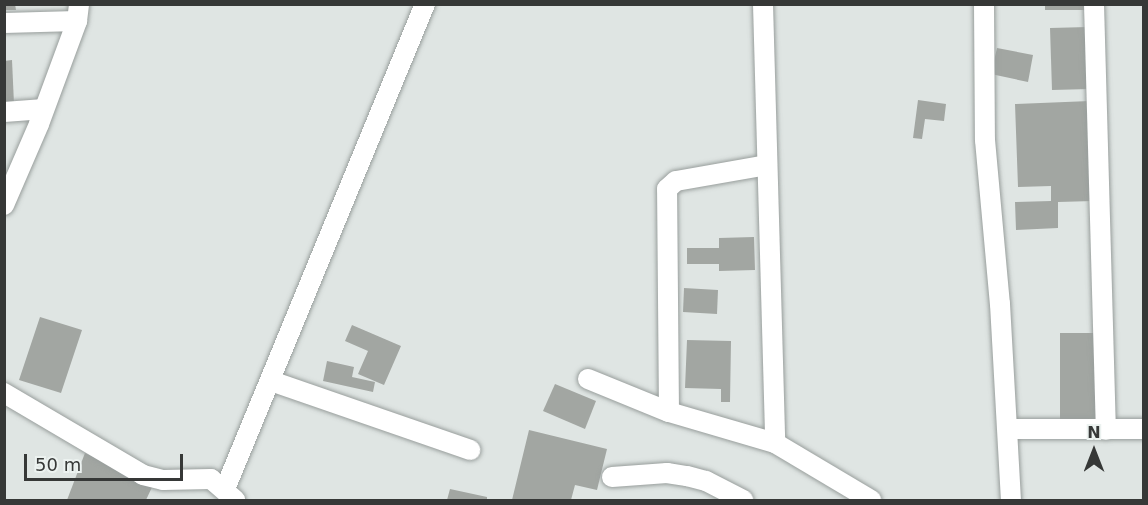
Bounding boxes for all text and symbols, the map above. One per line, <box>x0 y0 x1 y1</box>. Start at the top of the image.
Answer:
north arrow <box>1064 421 1124 481</box>
text: N <box>1087 423 1101 442</box>
scale bar <box>27 442 186 480</box>
text: 50 m <box>35 454 81 475</box>

